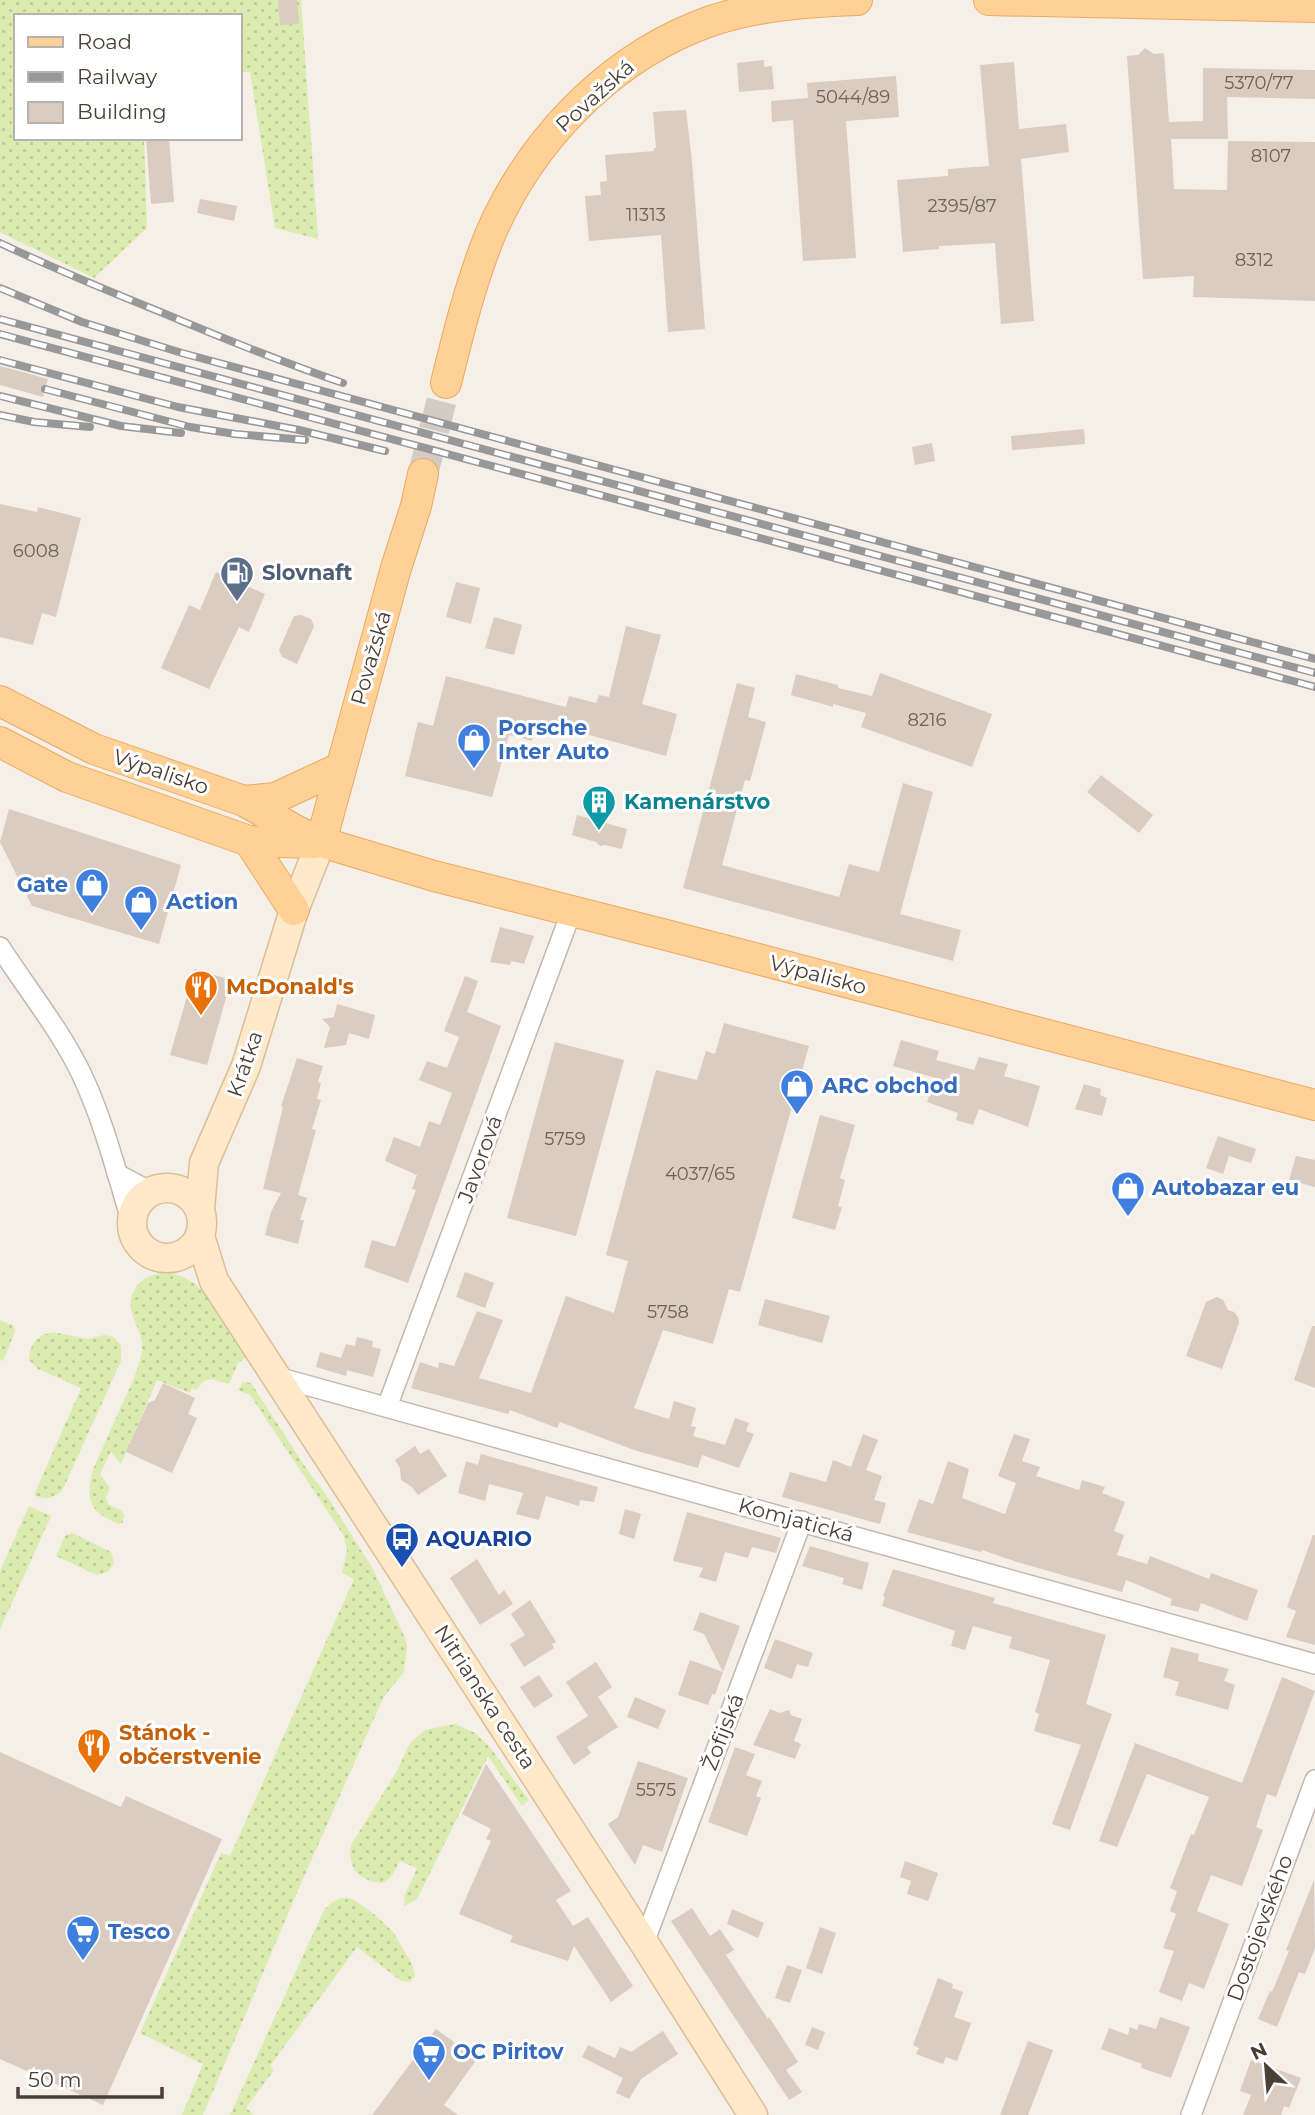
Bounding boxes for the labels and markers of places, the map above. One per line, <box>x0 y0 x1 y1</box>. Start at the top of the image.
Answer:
fuel station icon: Slovnaft <box>218 554 256 603</box>
place label: Slovnaft <box>262 560 352 585</box>
place label: Porsche Inter Auto <box>498 715 610 764</box>
shop icon: Porsche Inter Auto <box>455 721 493 770</box>
building icon: Kamenárstvo <box>580 783 618 832</box>
place label: Kamenárstvo <box>624 789 770 814</box>
shop icon: Gate <box>73 866 111 915</box>
place label: Gate <box>17 872 68 897</box>
shop icon: Action <box>122 883 160 932</box>
place label: Action <box>165 889 238 914</box>
restaurant icon: McDonald's <box>182 968 220 1017</box>
place label: McDonald's <box>226 974 354 999</box>
shop icon: ARC obchod <box>778 1067 816 1116</box>
place label: ARC obchod <box>821 1073 958 1098</box>
shop icon: Autobazar eu <box>1109 1169 1147 1218</box>
place label: Autobazar eu <box>1151 1175 1299 1200</box>
bus stop icon: AQUARIO <box>383 1520 421 1569</box>
place label: AQUARIO <box>425 1526 532 1551</box>
place label: Stánok - občerstvenie <box>119 1720 261 1769</box>
restaurant icon: Stánok - občerstvenie <box>75 1726 113 1775</box>
supermarket icon: Tesco <box>64 1913 102 1962</box>
place label: Tesco <box>108 1919 170 1944</box>
supermarket icon: OC Piritov <box>410 2033 448 2082</box>
place label: OC Piritov <box>453 2039 564 2064</box>

